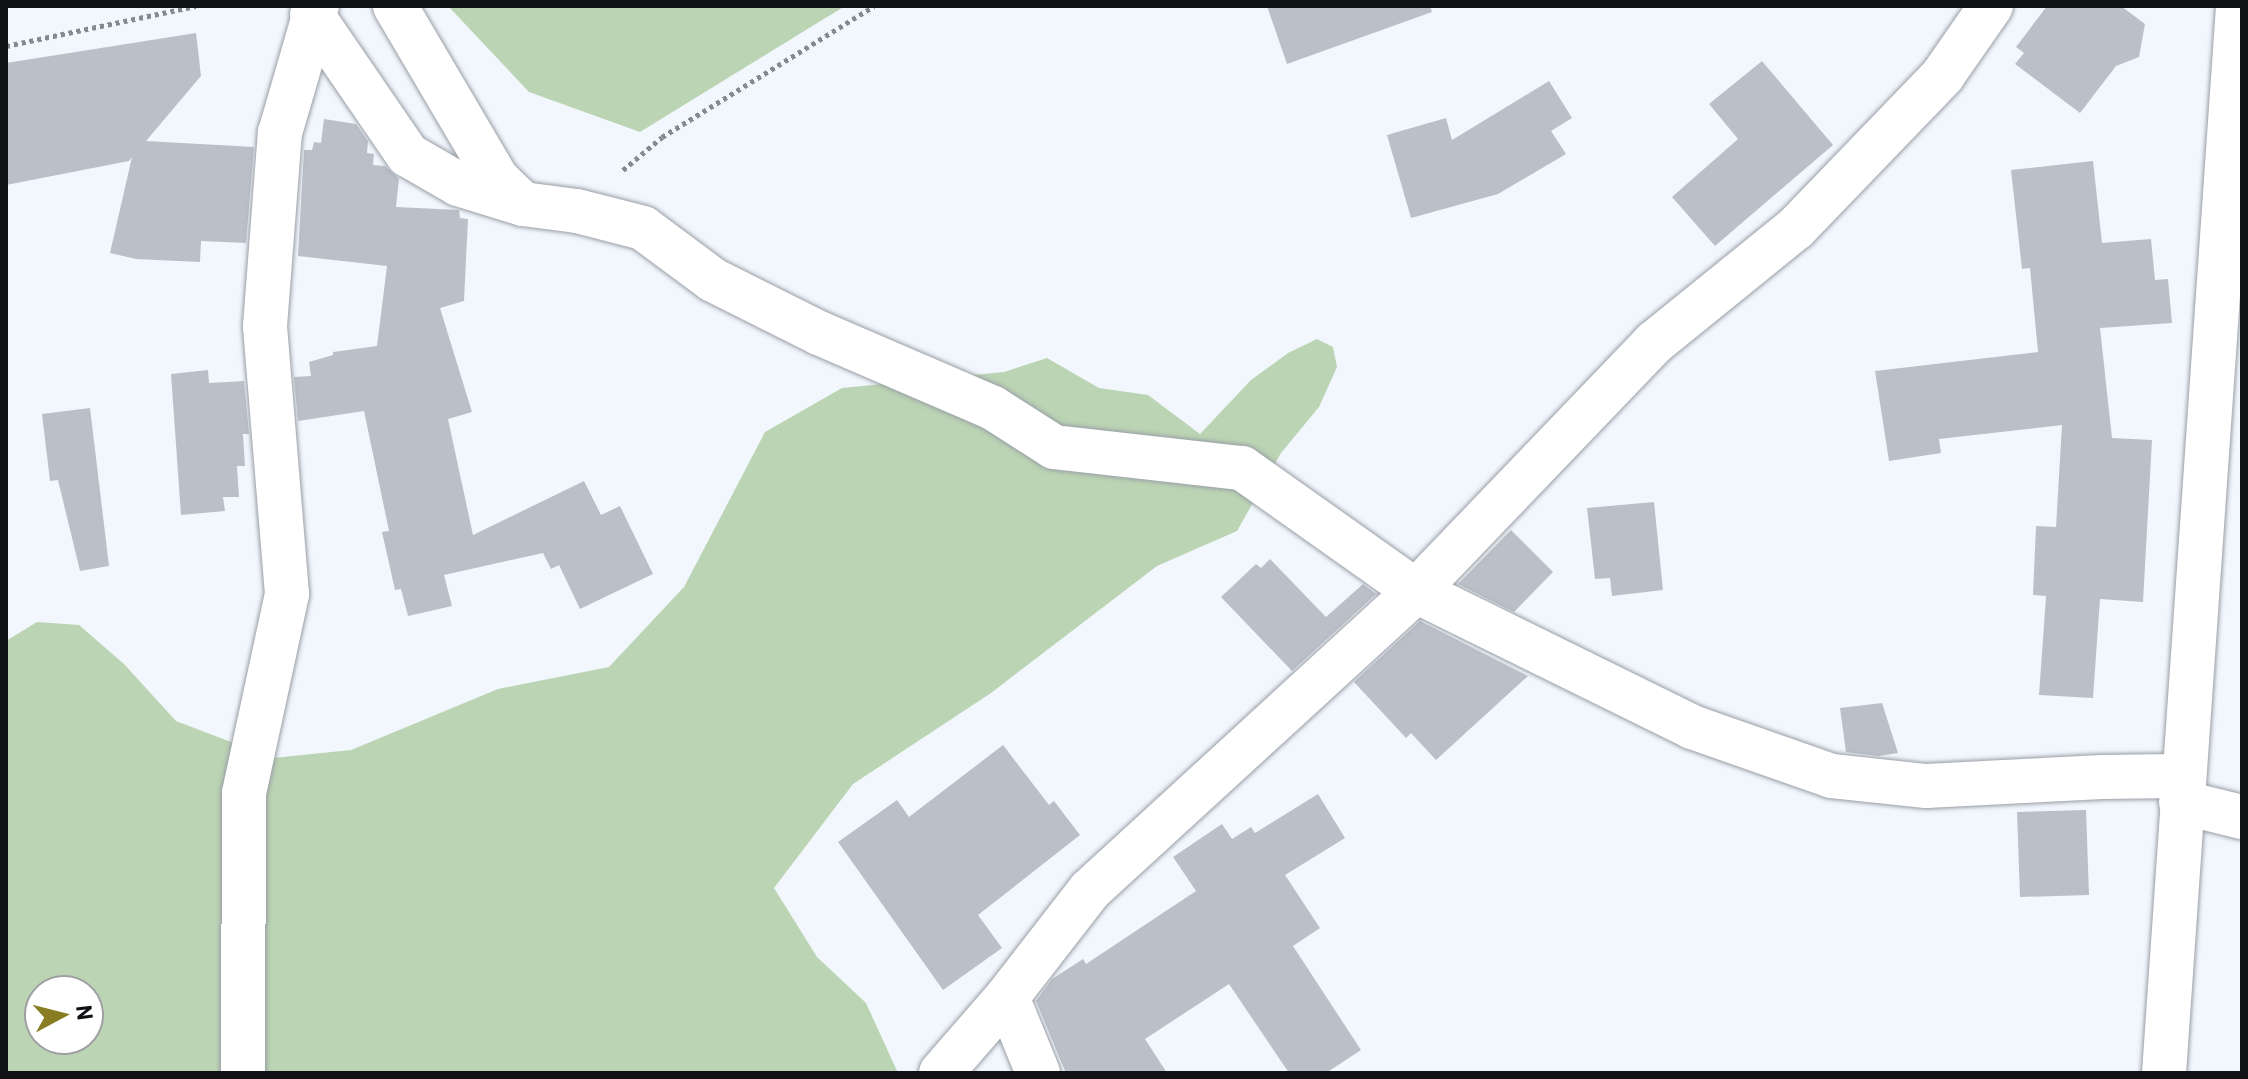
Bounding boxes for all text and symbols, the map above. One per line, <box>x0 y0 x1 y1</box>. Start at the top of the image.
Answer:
north arrow <box>24 975 104 1055</box>
text: N <box>72 1003 100 1021</box>

